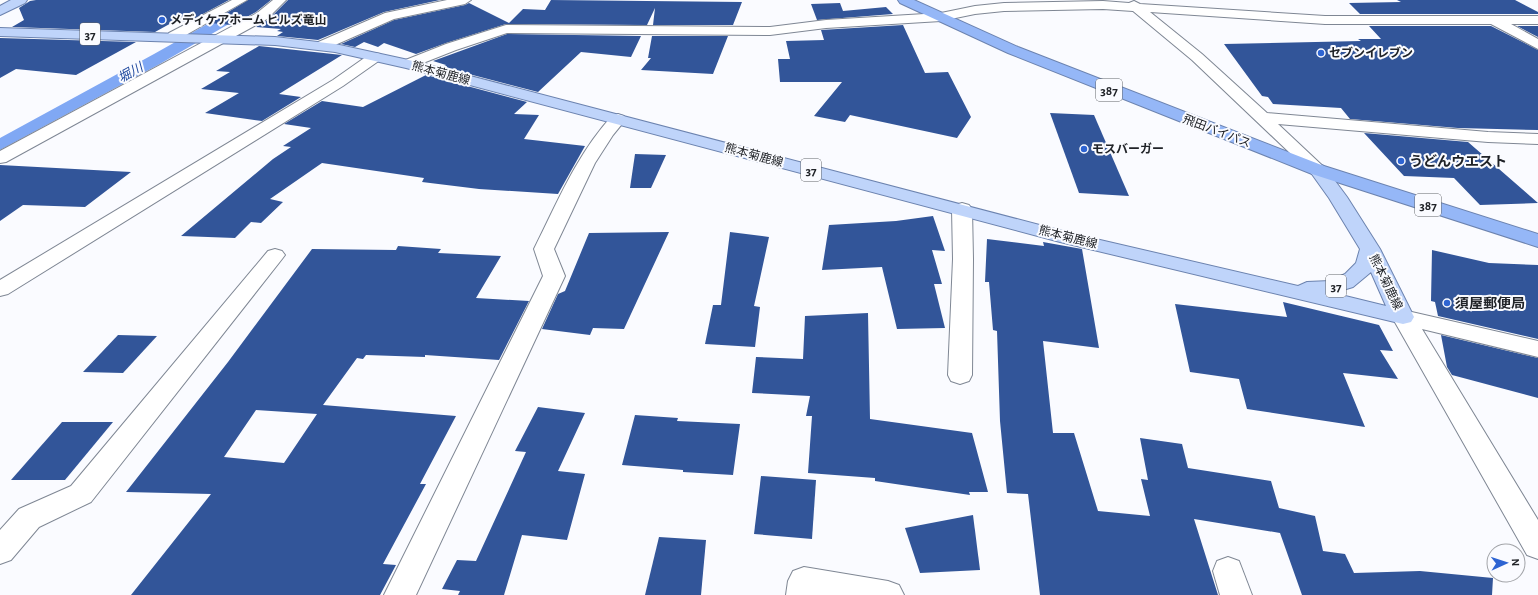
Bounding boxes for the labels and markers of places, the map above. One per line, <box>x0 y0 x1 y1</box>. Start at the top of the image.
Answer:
place label: メディケアホーム ヒルズ竜山 <box>170 13 327 26</box>
marker: メディケアホーム ヒルズ竜山 <box>157 15 167 25</box>
place label: セブンイレブン <box>1329 46 1413 59</box>
marker: セブンイレブン <box>1316 48 1326 58</box>
place label: モスバーガー <box>1092 142 1164 155</box>
marker: モスバーガー <box>1079 144 1089 154</box>
place label: うどんウエスト <box>1409 154 1507 169</box>
marker: うどんウエスト <box>1396 156 1406 166</box>
place label: 須屋郵便局 <box>1455 296 1525 311</box>
marker: 須屋郵便局 <box>1442 298 1452 308</box>

